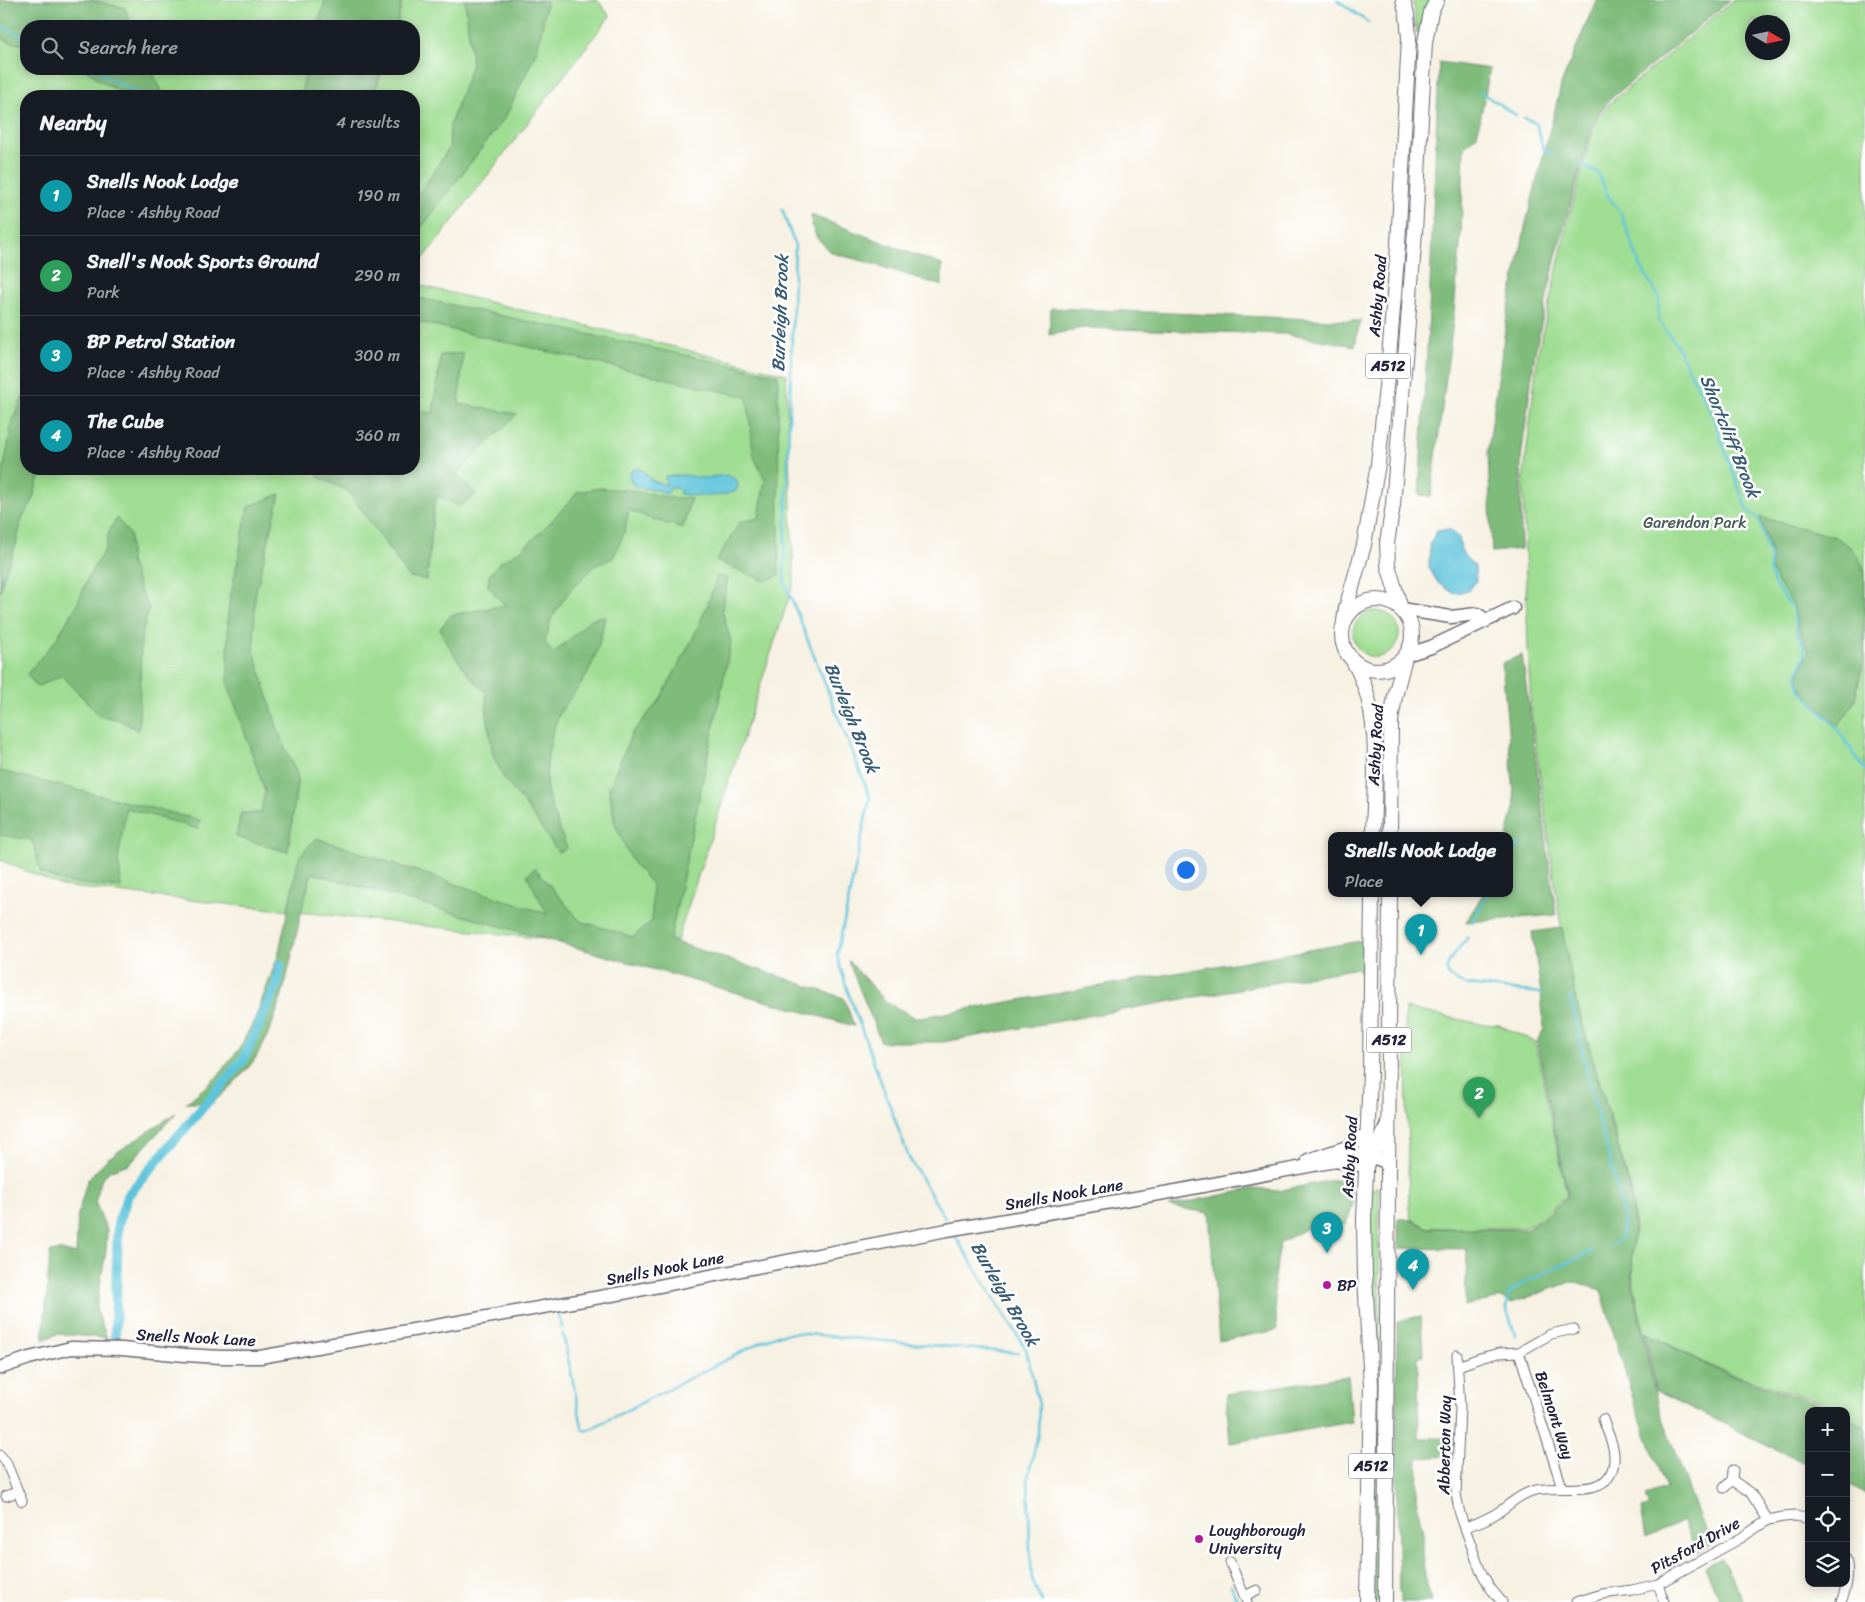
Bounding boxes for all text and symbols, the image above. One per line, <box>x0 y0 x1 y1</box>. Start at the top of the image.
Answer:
north arrow <box>1745 15 1790 60</box>
search box <box>20 20 420 75</box>
text: Search here <box>78 31 178 64</box>
icon: search <box>38 34 66 62</box>
text: Nearby <box>40 104 106 142</box>
text: 4 results <box>336 108 400 137</box>
text: Snells Nook Lodge <box>87 165 239 198</box>
text: 1 <box>53 181 59 210</box>
text: 190 m <box>357 181 400 210</box>
text: Place · Ashby Road <box>87 198 220 227</box>
text: Snell's Nook Sports Ground <box>87 245 318 278</box>
water label: Burleigh Brook <box>762 252 798 372</box>
street label: Ashby Road <box>1359 253 1396 339</box>
text: 2 <box>51 261 61 290</box>
text: 290 m <box>354 261 400 290</box>
text: Park <box>87 278 120 307</box>
text: BP Petrol Station <box>87 325 235 358</box>
text: 3 <box>52 341 60 370</box>
text: 300 m <box>355 341 400 370</box>
road number: A512 <box>1366 354 1410 378</box>
text: Place · Ashby Road <box>87 358 220 387</box>
water label: Shortcliff Brook <box>1691 369 1770 505</box>
text: The Cube <box>87 405 164 438</box>
text: 4 <box>51 421 61 450</box>
text: 360 m <box>356 421 400 450</box>
text: Place · Ashby Road <box>87 438 220 467</box>
park label: Garendon Park <box>1643 508 1747 537</box>
water label: Burleigh Brook <box>815 658 889 780</box>
street label: Ashby Road <box>1359 702 1392 788</box>
popup <box>1328 832 1513 897</box>
text: Snells Nook Lodge <box>1345 834 1496 867</box>
your location <box>1173 857 1199 883</box>
text: Place <box>1345 867 1383 896</box>
pin: 1 <box>1405 914 1437 955</box>
road number: A512 <box>1366 1028 1412 1052</box>
pin: 2 <box>1463 1077 1495 1118</box>
street label: Ashby Road <box>1333 1114 1366 1200</box>
street label: Snells Nook Lane <box>1003 1170 1126 1219</box>
pin: 3 <box>1311 1212 1343 1253</box>
water label: Burleigh Brook <box>962 1235 1049 1354</box>
street label: Snells Nook Lane <box>604 1243 727 1294</box>
pin: 4 <box>1397 1249 1429 1290</box>
place label: BP <box>1337 1271 1357 1300</box>
marker: BP <box>1321 1279 1333 1291</box>
street label: Snells Nook Lane <box>135 1320 256 1355</box>
street label: Belmont Way <box>1527 1367 1583 1464</box>
street label: Abberton Way <box>1429 1394 1460 1496</box>
map controls <box>1805 1407 1850 1587</box>
button: + <box>1805 1407 1850 1452</box>
button: − <box>1805 1452 1850 1497</box>
road number: A512 <box>1348 1454 1394 1478</box>
button: locate <box>1805 1497 1850 1542</box>
street label: Pitsford Drive <box>1645 1509 1746 1582</box>
place label: Loughborough University <box>1209 1516 1306 1563</box>
marker: Loughborough University <box>1193 1533 1205 1545</box>
button: layers <box>1805 1542 1850 1587</box>

